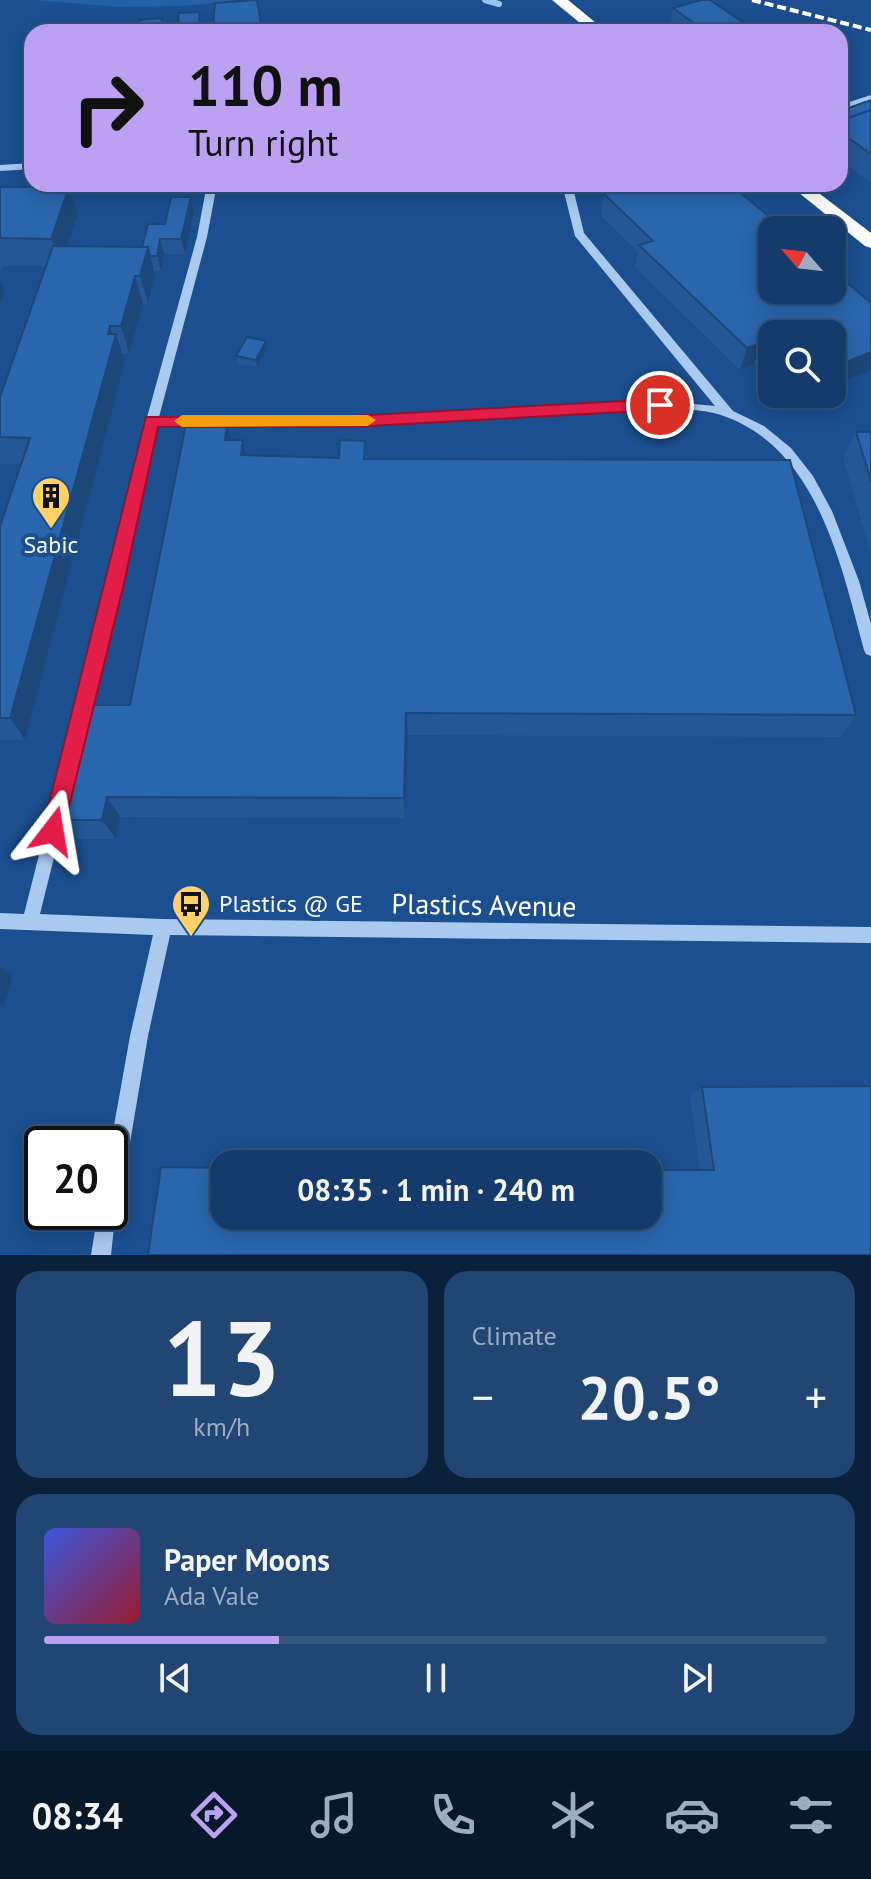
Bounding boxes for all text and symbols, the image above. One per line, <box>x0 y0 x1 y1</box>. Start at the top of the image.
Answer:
text: 110 m <box>188 49 343 121</box>
icon: right <box>56 56 160 160</box>
text: Turn right <box>188 119 338 166</box>
north arrow <box>758 216 846 304</box>
map controls <box>758 216 846 408</box>
button: search <box>758 320 846 408</box>
pin <box>626 371 694 439</box>
icon: arrive <box>638 383 682 427</box>
building icon: Sabic <box>30 475 72 530</box>
place label: Sabic <box>24 529 79 560</box>
position arrow <box>11.0 789 95.0 873</box>
bus stop icon: Plastics @ GE <box>170 883 212 938</box>
street label: Plastics Avenue <box>391 884 577 925</box>
place label: Plastics @ GE <box>219 888 363 919</box>
speed limit sign: 20 <box>24 1126 128 1230</box>
text: 08:35 · 1 min · 240 m <box>297 1170 575 1209</box>
text: 13 <box>163 1290 281 1425</box>
text: Climate <box>472 1319 557 1352</box>
text: 20.5° <box>578 1358 721 1436</box>
text: − <box>472 1368 494 1425</box>
text: + <box>805 1368 827 1425</box>
text: km/h <box>193 1410 250 1443</box>
text: Paper Moons <box>164 1540 330 1579</box>
text: Ada Vale <box>164 1579 259 1612</box>
icon: previous <box>153 1656 197 1700</box>
icon: pause <box>414 1656 458 1700</box>
icon: next <box>675 1656 719 1700</box>
icon: directions <box>186 1787 242 1843</box>
icon: music <box>306 1787 362 1843</box>
icon: phone <box>425 1787 481 1843</box>
icon: climate <box>545 1787 601 1843</box>
icon: car <box>664 1787 720 1843</box>
icon: filters <box>783 1787 839 1843</box>
text: 08:34 <box>32 1792 123 1839</box>

